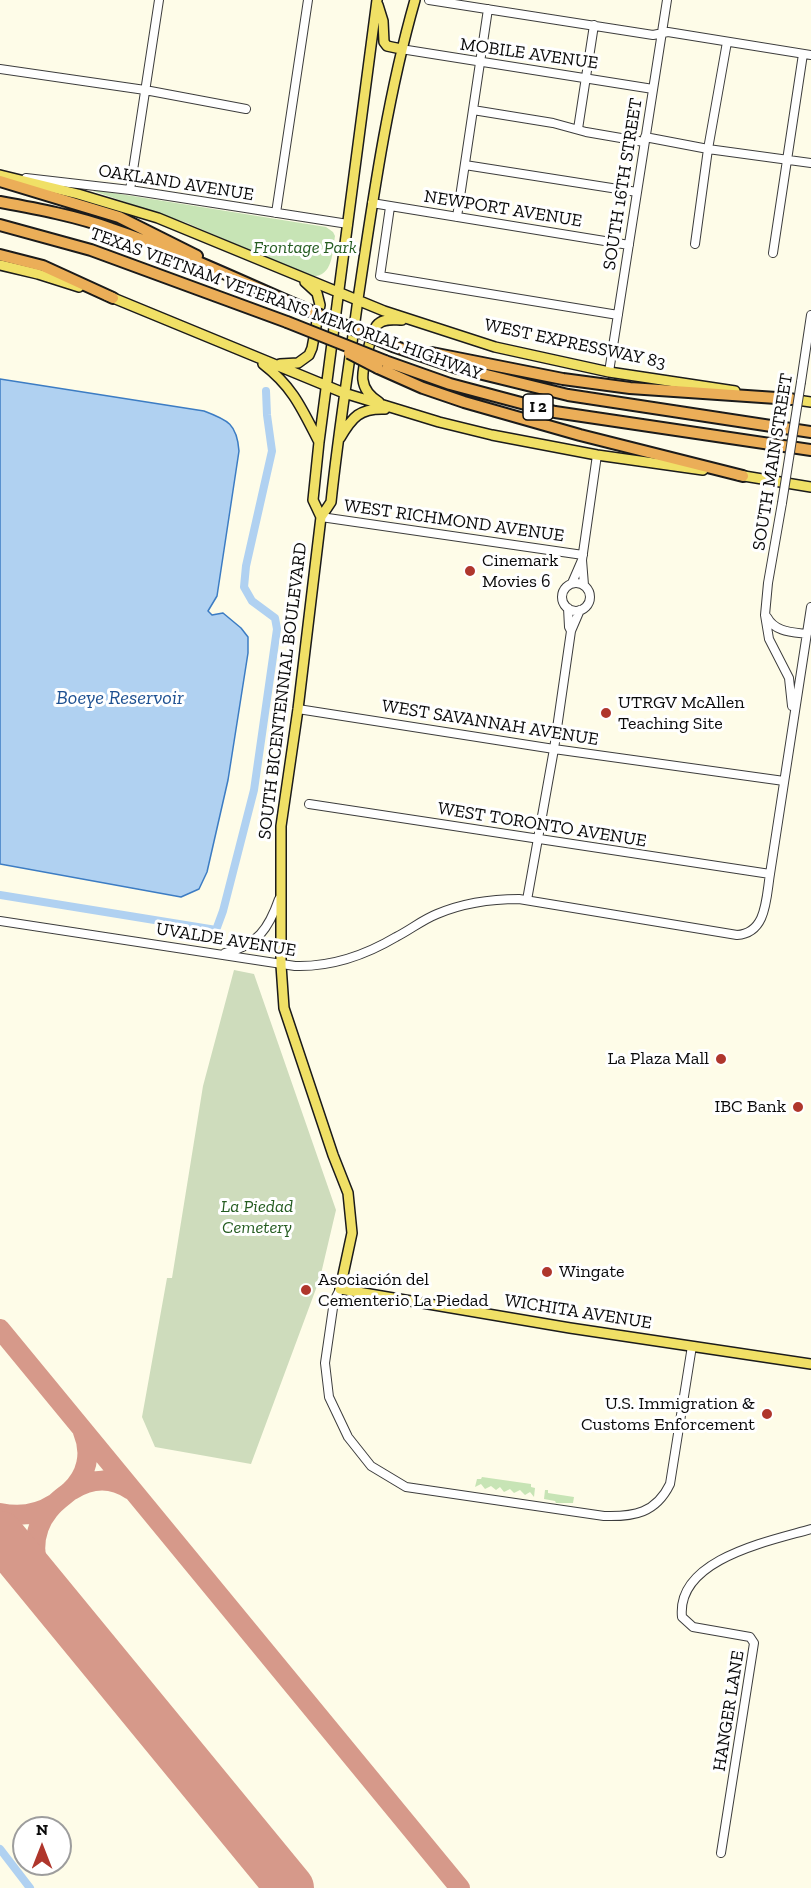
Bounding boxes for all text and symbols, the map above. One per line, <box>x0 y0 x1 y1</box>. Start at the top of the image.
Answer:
street label: MOBILE AVENUE <box>459 34 599 74</box>
street label: SOUTH 16TH STREET <box>599 96 647 272</box>
street label: OAKLAND AVENUE <box>97 160 255 206</box>
street label: NEWPORT AVENUE <box>422 186 584 232</box>
street label: TEXAS VIETNAM VETERANS MEMORIAL HIGHWAY <box>87 223 485 385</box>
park label: Frontage Park <box>253 237 357 259</box>
street label: WEST EXPRESSWAY 83 <box>482 314 668 374</box>
street label: SOUTH MAIN STREET <box>748 372 798 552</box>
road number: I 2 <box>523 394 553 420</box>
street label: WEST RICHMOND AVENUE <box>342 495 566 547</box>
street label: SOUTH BICENTENNIAL BOULEVARD <box>254 541 312 841</box>
place label: Cinemark Movies 6 <box>482 550 558 592</box>
marker: Cinemark Movies 6 <box>463 564 477 578</box>
water label: Boeye Reservoir <box>56 686 184 710</box>
place label: UTRGV McAllen Teaching Site <box>618 692 745 734</box>
street label: WEST SAVANNAH AVENUE <box>380 695 600 751</box>
marker: UTRGV McAllen Teaching Site <box>599 706 613 720</box>
street label: WEST TORONTO AVENUE <box>436 798 648 852</box>
street label: UVALDE AVENUE <box>154 918 298 962</box>
place label: La Plaza Mall <box>607 1048 709 1070</box>
marker: La Plaza Mall <box>714 1052 728 1066</box>
place label: IBC Bank <box>714 1096 786 1118</box>
marker: IBC Bank <box>791 1100 805 1114</box>
park label: La Piedad Cemetery <box>221 1196 293 1238</box>
place label: Wingate <box>559 1261 625 1283</box>
marker: Wingate <box>540 1265 554 1279</box>
place label: Asociación del Cementerio La Piedad <box>318 1269 488 1312</box>
marker: Asociación del Cementerio La Piedad <box>299 1283 313 1297</box>
street label: WICHITA AVENUE <box>503 1290 653 1334</box>
place label: U.S. Immigration & Customs Enforcement <box>581 1393 755 1436</box>
marker: U.S. Immigration & Customs Enforcement <box>760 1407 774 1421</box>
street label: HANGER LANE <box>709 1649 749 1773</box>
north arrow <box>12 1816 72 1876</box>
text: N <box>36 1820 48 1839</box>

